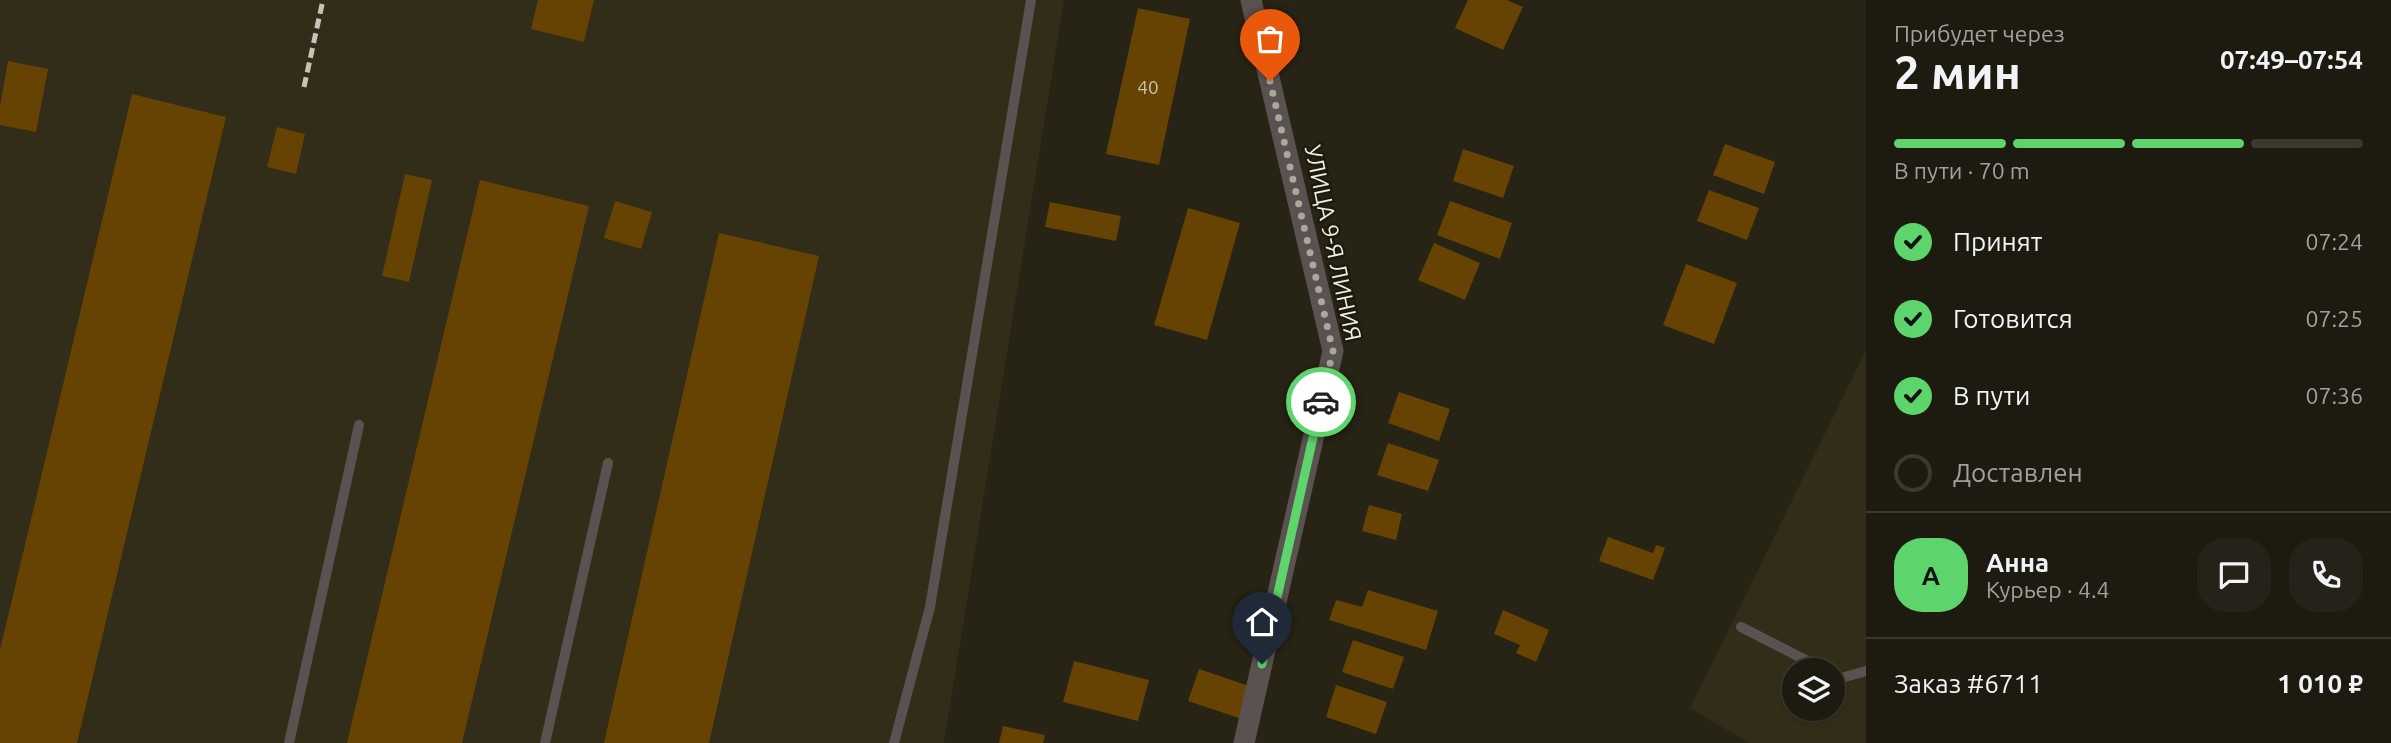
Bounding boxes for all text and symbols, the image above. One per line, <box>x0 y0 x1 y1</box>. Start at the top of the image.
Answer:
pin <box>1240 9 1300 81</box>
icon: bag <box>1251 20 1289 58</box>
text: Прибудет через <box>1894 21 2065 46</box>
text: 07:49–07:54 <box>2220 45 2363 74</box>
text: 2 мин <box>1894 46 2021 98</box>
house number: 40 <box>1137 76 1159 98</box>
street label: УЛИЦА 9-Я ЛИНИЯ <box>1301 143 1366 343</box>
text: В пути · 70 m <box>1894 158 2030 183</box>
icon: check <box>1894 223 1932 261</box>
text: Принят <box>1953 227 2042 256</box>
text: 07:24 <box>2305 229 2363 254</box>
icon: check <box>1894 300 1932 338</box>
text: Готовится <box>1953 304 2073 333</box>
text: 07:25 <box>2305 306 2363 331</box>
courier <box>1286 367 1356 437</box>
icon: check <box>1894 377 1932 415</box>
text: В пути <box>1953 381 2030 410</box>
icon: car <box>1302 383 1340 421</box>
text: 07:36 <box>2305 383 2363 408</box>
text: Доставлен <box>1953 458 2083 487</box>
button: chat <box>2197 538 2271 612</box>
button: phone <box>2289 538 2363 612</box>
text: Анна <box>1986 548 2049 577</box>
text: А <box>1922 561 1940 590</box>
text: Курьер · 4.4 <box>1986 577 2110 602</box>
pin <box>1232 592 1292 664</box>
icon: home <box>1243 603 1281 641</box>
map controls <box>1782 658 1845 721</box>
button: layers <box>1782 658 1845 721</box>
text: Заказ #6711 <box>1894 669 2043 698</box>
text: 1 010 ₽ <box>2277 669 2363 698</box>

